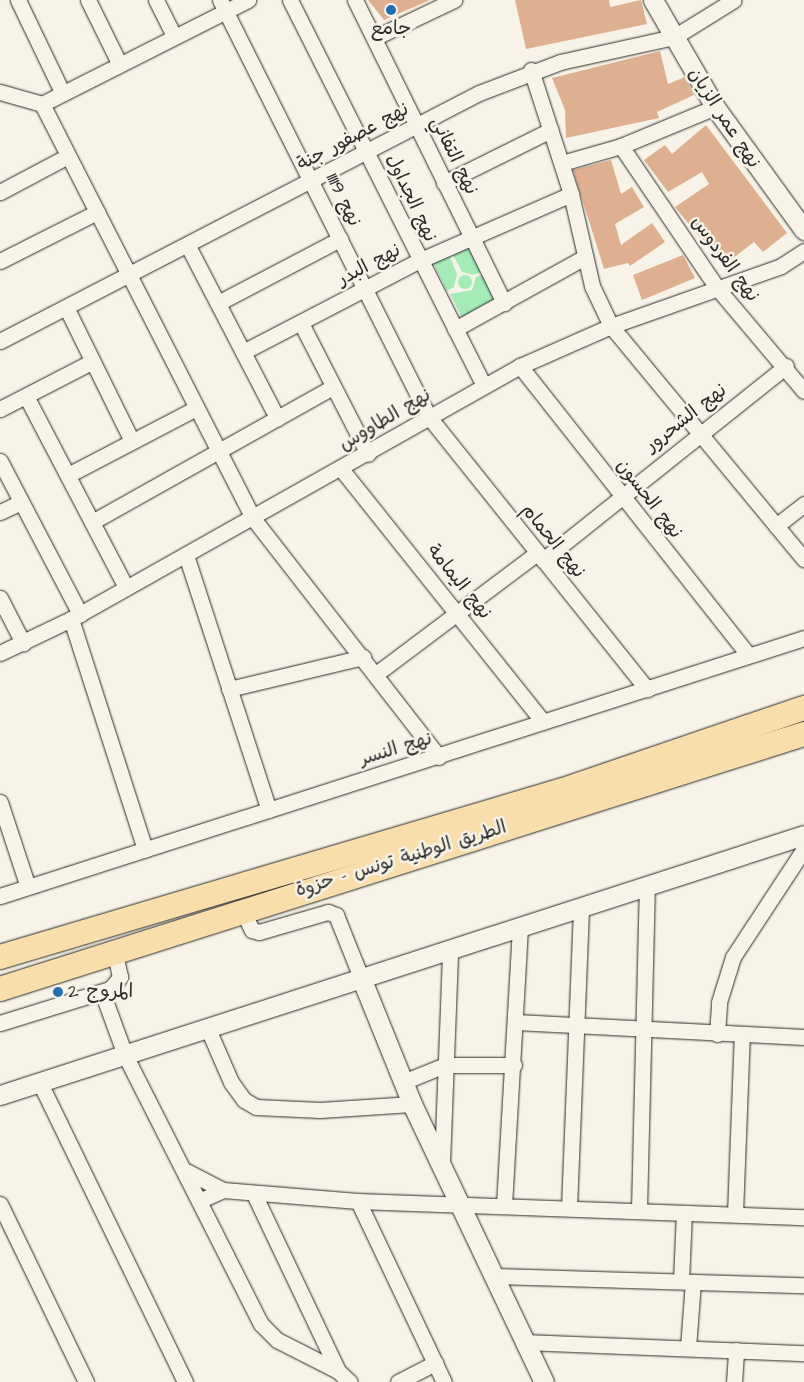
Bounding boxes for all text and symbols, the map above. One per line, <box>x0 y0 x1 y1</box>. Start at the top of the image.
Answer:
marker: جامع <box>385 4 397 16</box>
place label: جامع <box>371 18 411 40</box>
street label: نهج عمر الزيان <box>683 63 765 173</box>
street label: نهج عصفور جنة <box>293 98 413 176</box>
street label: نهج التفاني <box>425 113 483 199</box>
street label: نهج الجداول <box>381 150 441 246</box>
street label: نهج 11119 <box>320 170 366 230</box>
street label: نهج الفردوس <box>686 212 764 306</box>
street label: نهج البدر <box>333 239 405 291</box>
street label: نهج الشحرور <box>641 379 731 457</box>
street label: نهج الطاووس <box>335 384 435 456</box>
street label: نهج الحسون <box>611 455 687 543</box>
street label: نهج الحمام <box>516 499 590 583</box>
street label: نهج اليمامة <box>422 540 496 624</box>
street label: نهج النسر <box>357 727 435 771</box>
street label: الطريق الوطنية تونس - حزوة <box>293 816 509 902</box>
place label: المروج 2 <box>68 981 133 1003</box>
marker: المروج 2 <box>52 986 64 998</box>

